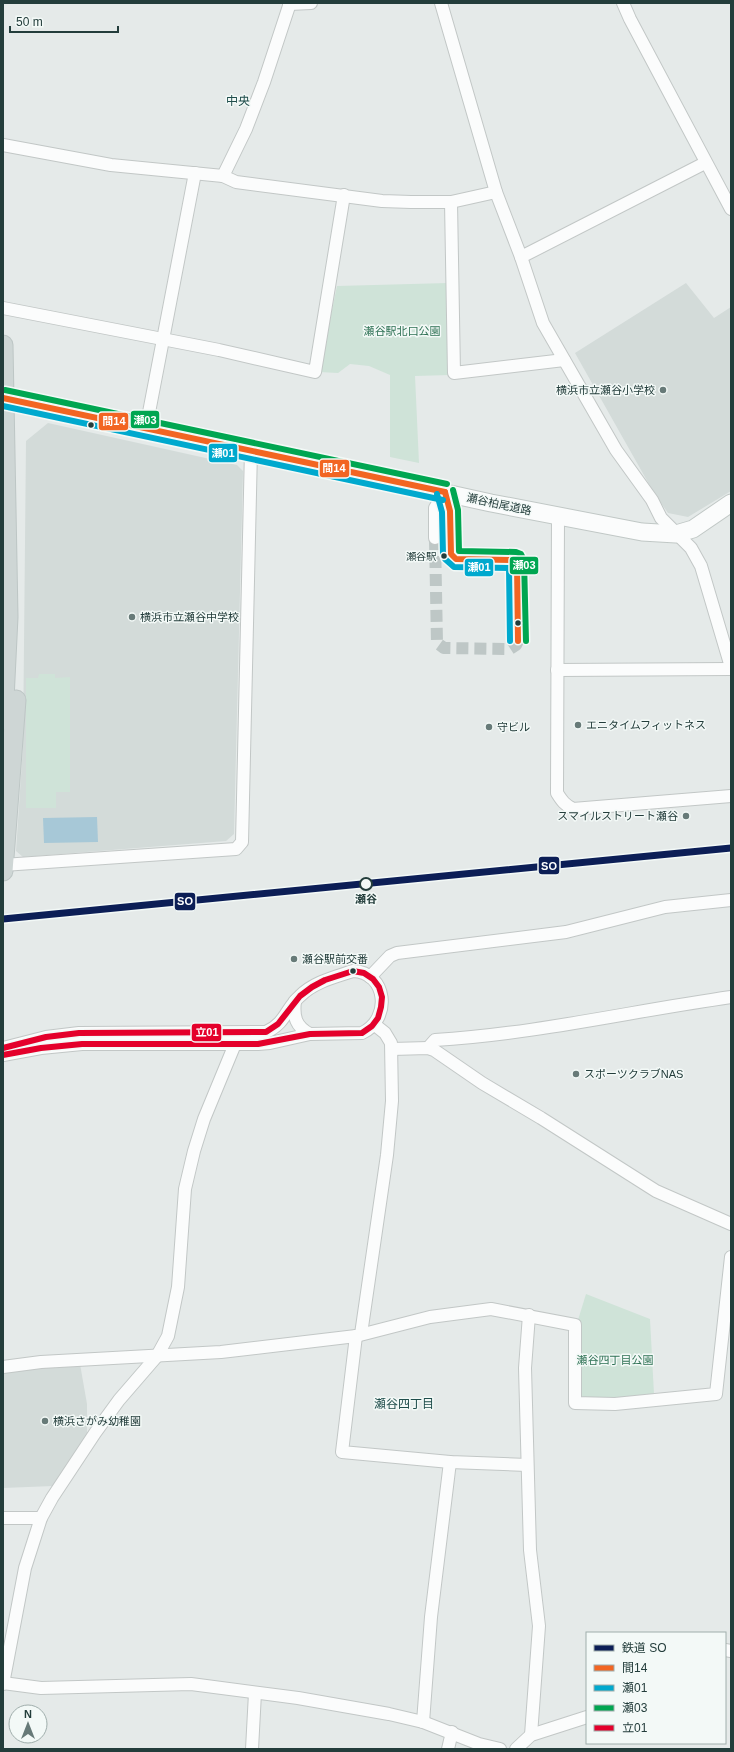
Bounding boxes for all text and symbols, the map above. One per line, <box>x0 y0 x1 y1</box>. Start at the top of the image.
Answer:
scale bar <box>10 8 118 34</box>
text: 50 m <box>16 15 43 29</box>
district label: 中央 <box>226 94 250 108</box>
park label: 瀬谷駅北口公園 <box>364 325 441 337</box>
place label: 横浜市立瀬谷小学校 <box>556 384 655 396</box>
marker: 横浜市立瀬谷小学校 <box>658 385 668 395</box>
line badge: 瀬03 <box>130 410 160 429</box>
line badge: 間14 <box>98 412 129 431</box>
text: 瀬03 <box>133 414 157 426</box>
text: 間14 <box>102 415 126 427</box>
unlabelled marker <box>86 420 96 430</box>
line badge: 瀬01 <box>208 443 238 463</box>
text: 瀬01 <box>211 447 235 459</box>
line badge: 間14 <box>319 459 350 478</box>
text: 間14 <box>322 462 346 474</box>
street label: 瀬谷柏尾道路 <box>465 491 533 517</box>
place label: 瀬谷駅 <box>406 551 437 562</box>
marker: 瀬谷駅 <box>439 551 449 561</box>
line badge: 瀬03 <box>509 556 539 575</box>
line badge: 瀬01 <box>464 558 494 577</box>
text: 瀬03 <box>512 559 536 571</box>
text: 瀬01 <box>467 561 491 573</box>
place label: 横浜市立瀬谷中学校 <box>140 611 239 623</box>
marker: 横浜市立瀬谷中学校 <box>127 612 137 622</box>
unlabelled marker <box>513 618 523 628</box>
place label: エニタイムフィットネス <box>586 719 706 731</box>
marker: エニタイムフィットネス <box>573 720 583 730</box>
place label: 守ビル <box>497 721 530 733</box>
marker: 守ビル <box>484 722 494 732</box>
place label: スマイルストリート瀬谷 <box>557 810 678 822</box>
marker: スマイルストリート瀬谷 <box>681 811 691 821</box>
line badge: SO <box>538 856 560 875</box>
text: SO <box>541 860 557 872</box>
marker: 瀬谷 <box>359 877 373 891</box>
line badge: SO <box>174 892 196 911</box>
place label: 瀬谷 <box>355 893 377 905</box>
text: SO <box>177 895 193 907</box>
place label: 瀬谷駅前交番 <box>302 953 368 965</box>
marker: 瀬谷駅前交番 <box>289 954 299 964</box>
unlabelled marker <box>348 966 358 976</box>
line badge: 立01 <box>191 1023 222 1042</box>
text: 立01 <box>195 1026 219 1038</box>
place label: スポーツクラブNAS <box>584 1068 683 1080</box>
marker: スポーツクラブNAS <box>571 1069 581 1079</box>
park label: 瀬谷四丁目公園 <box>577 1354 654 1366</box>
district label: 瀬谷四丁目 <box>374 1397 434 1411</box>
place label: 横浜さがみ幼稚園 <box>53 1415 141 1427</box>
marker: 横浜さがみ幼稚園 <box>40 1416 50 1426</box>
legend <box>586 1632 726 1744</box>
text: 鉄道 SO <box>622 1641 667 1655</box>
text: 間14 <box>622 1661 648 1675</box>
text: 瀬01 <box>622 1681 648 1695</box>
text: 瀬03 <box>622 1701 648 1715</box>
north arrow <box>8 1704 48 1744</box>
text: N <box>24 1708 32 1720</box>
text: 立01 <box>622 1721 648 1735</box>

